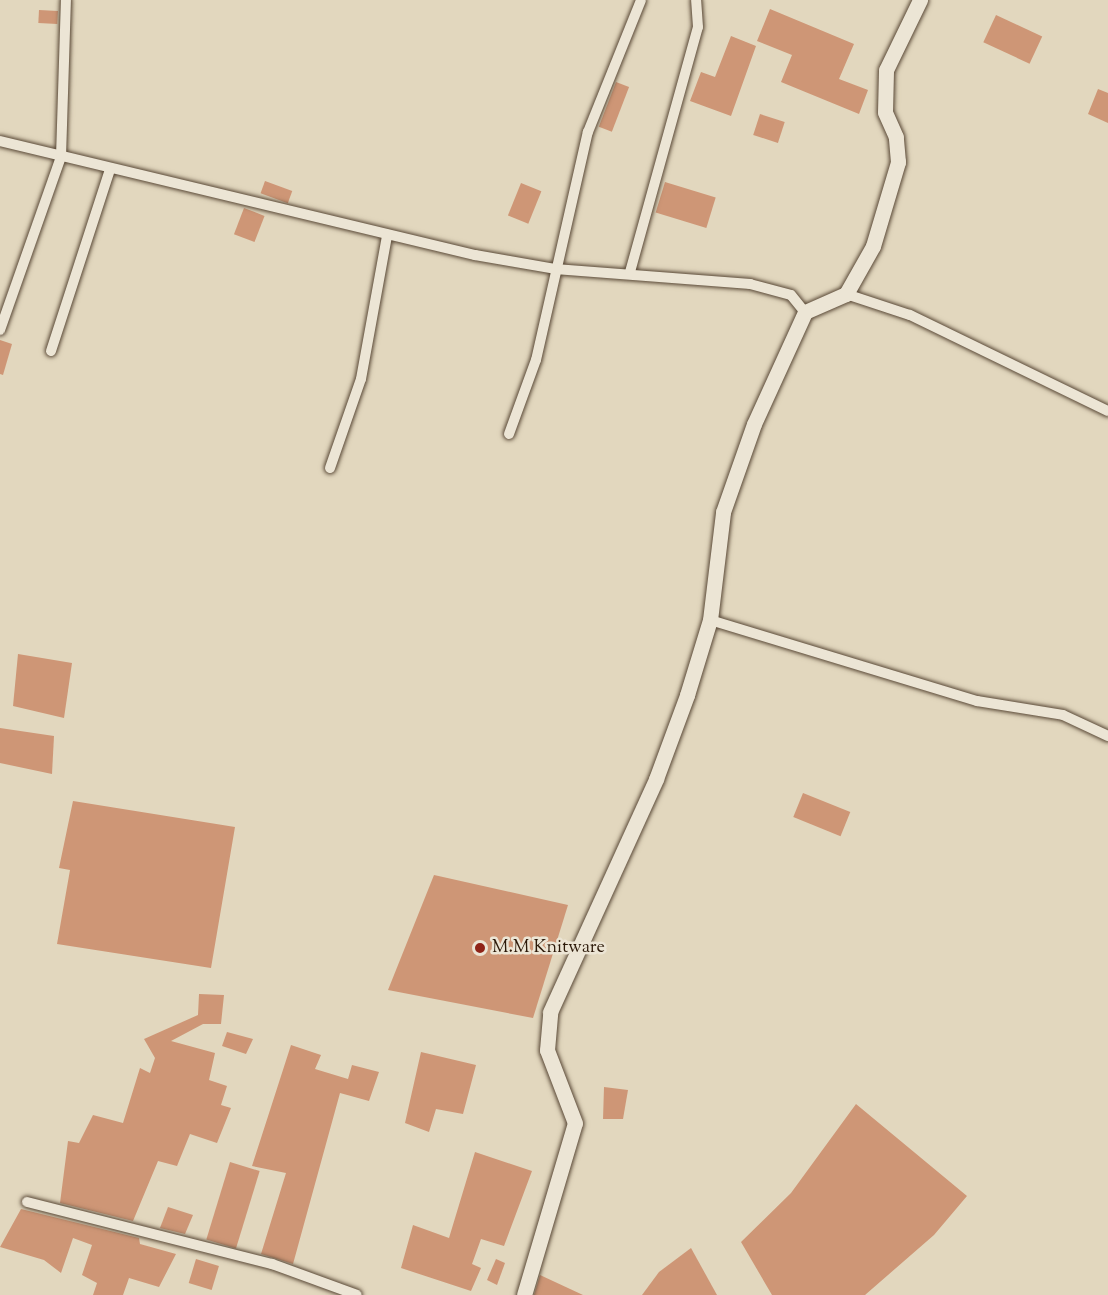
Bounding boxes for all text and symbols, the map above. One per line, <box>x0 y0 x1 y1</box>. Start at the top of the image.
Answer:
place label: M.M Knitware <box>492 937 605 959</box>
marker: M.M Knitware <box>473 941 487 955</box>

